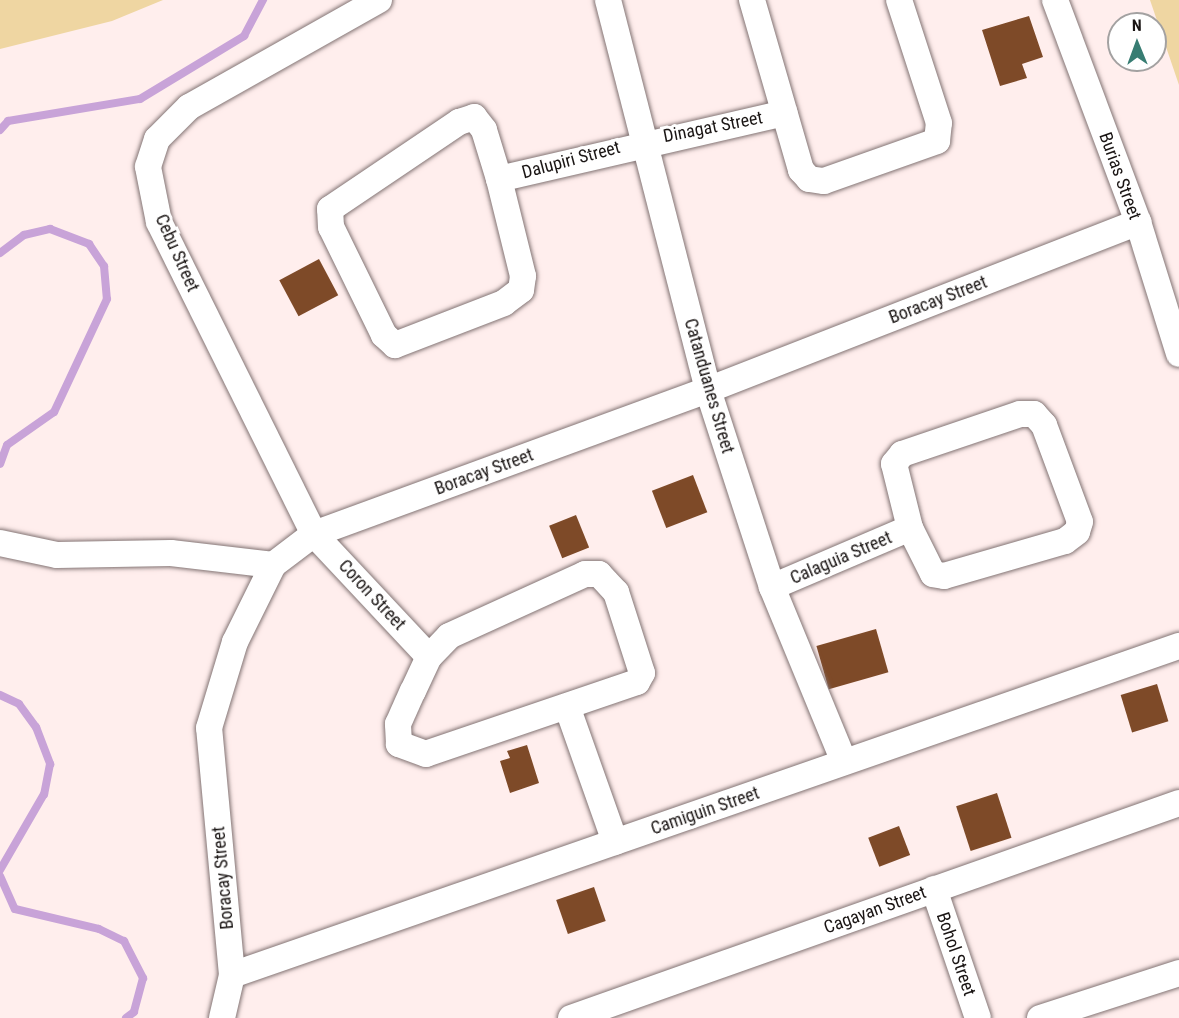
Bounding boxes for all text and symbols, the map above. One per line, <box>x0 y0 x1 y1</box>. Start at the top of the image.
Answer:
north arrow <box>1107 12 1167 72</box>
text: N <box>1132 16 1142 35</box>
street label: Dinagat Street <box>661 107 765 147</box>
street label: Burias Street <box>1094 129 1146 223</box>
street label: Dalupiri Street <box>520 137 622 183</box>
street label: Cebu Street <box>150 211 204 295</box>
street label: Boracay Street <box>886 271 990 329</box>
street label: Catanduanes Street <box>679 316 739 456</box>
street label: Boracay Street <box>432 444 536 500</box>
street label: Calaguia Street <box>787 527 895 589</box>
street label: Coron Street <box>334 555 410 635</box>
street label: Camiguin Street <box>648 782 762 840</box>
street label: Boracay Street <box>208 826 238 930</box>
street label: Cagayan Street <box>821 882 929 938</box>
street label: Bohol Street <box>932 909 980 999</box>

